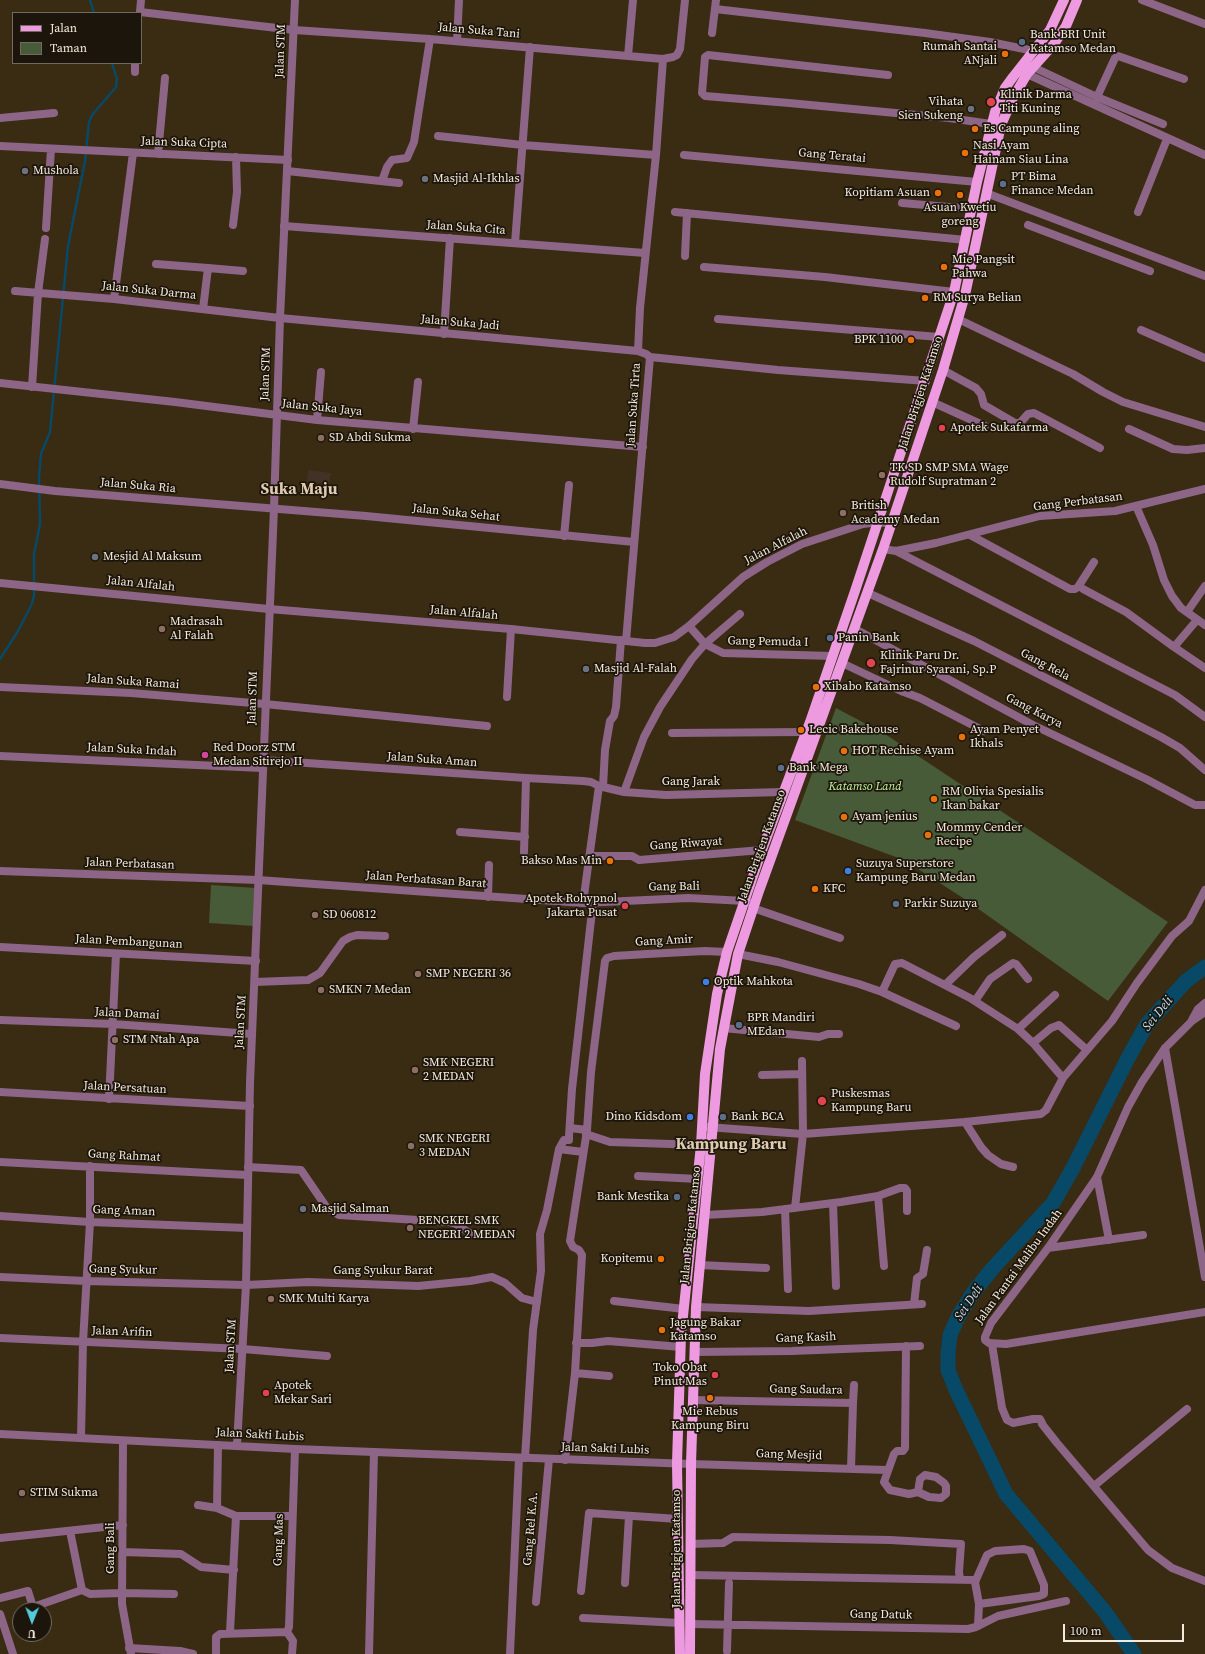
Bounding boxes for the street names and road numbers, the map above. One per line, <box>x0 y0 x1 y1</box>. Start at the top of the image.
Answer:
street label: Jalan Suka Tani <box>438 20 520 42</box>
street label: Jalan STM <box>273 24 289 78</box>
street label: Jalan Suka Cipta <box>141 134 227 152</box>
street label: Gang Teratai <box>798 146 866 166</box>
street label: Jalan Suka Cita <box>426 218 506 238</box>
street label: Jalan Suka Darma <box>101 279 197 303</box>
street label: Jalan Suka Jadi <box>420 312 500 334</box>
street label: Jalan Brigjen Katamso <box>896 334 946 452</box>
street label: Jalan STM <box>258 347 274 401</box>
street label: Jalan Suka Tirta <box>624 362 644 448</box>
street label: Jalan Suka Jaya <box>281 397 363 419</box>
street label: Jalan Suka Ria <box>100 476 176 496</box>
street label: Gang Perbatasan <box>1032 489 1124 515</box>
street label: Jalan Suka Sehat <box>412 501 500 525</box>
street label: Jalan Alfalah <box>742 524 810 568</box>
street label: Jalan Alfalah <box>106 573 176 595</box>
street label: Jalan Alfalah <box>429 603 499 623</box>
street label: Gang Pemuda I <box>727 634 809 650</box>
street label: Gang Rela <box>1018 646 1072 684</box>
street label: Jalan STM <box>245 671 261 725</box>
street label: Jalan Suka Ramai <box>86 672 180 692</box>
street label: Gang Karya <box>1003 691 1065 731</box>
street label: Jalan Suka Indah <box>87 740 177 760</box>
street label: Jalan Suka Aman <box>386 750 478 770</box>
street label: Gang Jarak <box>662 775 720 789</box>
street label: Jalan Brigjen Katamso <box>735 788 789 904</box>
street label: Gang Riwayat <box>649 834 723 854</box>
street label: Jalan Perbatasan <box>85 855 175 873</box>
street label: Jalan Perbatasan Barat <box>365 869 487 891</box>
street label: Gang Bali <box>648 879 700 895</box>
street label: Jalan Pembangunan <box>75 932 183 952</box>
street label: Gang Amir <box>635 932 693 950</box>
street label: Jalan STM <box>232 995 250 1049</box>
street label: Jalan Damai <box>94 1005 160 1023</box>
street label: Jalan Persatuan <box>83 1079 167 1097</box>
street label: Gang Rahmat <box>87 1147 161 1165</box>
street label: Jalan Brigjen Katamso <box>678 1165 704 1285</box>
street label: Gang Aman <box>92 1203 156 1219</box>
street label: Jalan Pantai Malibu Indah <box>972 1207 1066 1327</box>
street label: Gang Syukur <box>89 1262 157 1278</box>
street label: Gang Syukur Barat <box>333 1264 433 1278</box>
street label: Jalan STM <box>222 1319 240 1373</box>
street label: Jalan Arifin <box>91 1324 153 1340</box>
street label: Gang Kasih <box>776 1330 836 1346</box>
street label: Gang Saudara <box>769 1382 843 1398</box>
street label: Jalan Sakti Lubis <box>215 1425 305 1445</box>
street label: Jalan Sakti Lubis <box>561 1440 649 1458</box>
street label: Gang Mesjid <box>756 1447 822 1463</box>
street label: Jalan Brigjen Katamso <box>670 1490 684 1608</box>
street label: Gang Rel K.A. <box>521 1492 541 1566</box>
street label: Gang Mas <box>271 1514 287 1566</box>
street label: Gang Bali <box>104 1522 118 1574</box>
street label: Gang Datuk <box>850 1607 912 1623</box>

